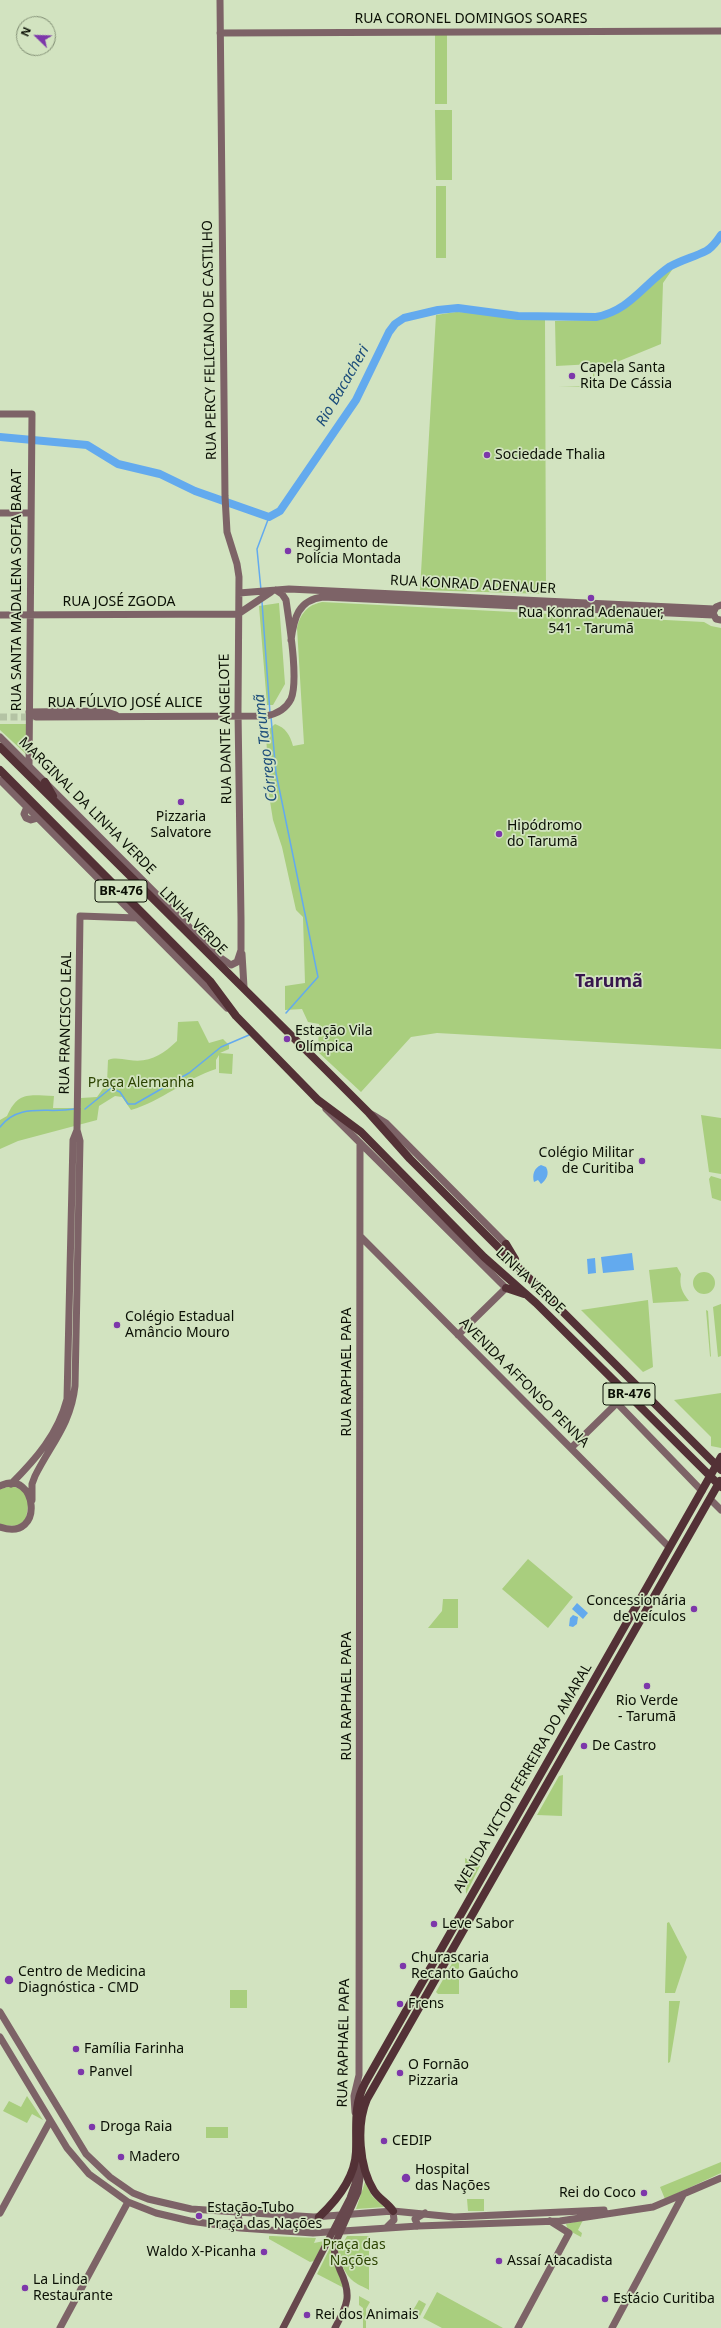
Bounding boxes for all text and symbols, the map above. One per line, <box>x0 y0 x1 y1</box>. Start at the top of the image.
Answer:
street label: RUA CORONEL DOMINGOS SOARES <box>354 11 588 27</box>
north arrow <box>16 16 56 56</box>
text: N <box>17 24 34 39</box>
street label: RUA PERCY FELICIANO DE CASTILHO <box>200 220 220 460</box>
water label: Rio Bacacheri <box>313 342 373 430</box>
place label: Capela Santa Rita De Cássia <box>580 360 672 392</box>
marker: Capela Santa Rita De Cássia <box>567 371 577 381</box>
place label: Sociedade Thalia <box>495 447 605 463</box>
marker: Sociedade Thalia <box>482 450 492 460</box>
street label: RUA SANTA MADALENA SOFIA BARAT <box>9 469 25 711</box>
place label: Regimento de Polícia Montada <box>296 535 401 568</box>
marker: Regimento de Polícia Montada <box>283 546 293 556</box>
street label: RUA KONRAD ADENAUER <box>390 572 556 598</box>
marker: Rua Konrad Adenauer, 541 - Tarumã <box>586 593 596 603</box>
street label: RUA JOSÉ ZGODA <box>62 594 176 610</box>
place label: Rua Konrad Adenauer, 541 - Tarumã <box>518 605 664 638</box>
street label: RUA DANTE ANGELOTE <box>216 653 236 805</box>
water label: Córrego Tarumã <box>250 693 282 803</box>
street label: RUA FÚLVIO JOSÉ ALICE <box>47 695 203 711</box>
street label: MARGINAL DA LINHA VERDE <box>15 734 159 878</box>
marker: Pizzaria Salvatore <box>176 797 186 807</box>
place label: Pizzaria Salvatore <box>150 809 212 842</box>
place label: Hipódromo do Tarumã <box>507 818 582 850</box>
marker: Hipódromo do Tarumã <box>494 829 504 839</box>
road number: BR-476 <box>95 880 147 902</box>
street label: LINHA VERDE <box>156 884 230 958</box>
street label: RUA FRANCISCO LEAL <box>56 951 76 1095</box>
district label: Tarumã <box>575 971 643 993</box>
place label: Estação Vila Olímpica <box>295 1023 373 1056</box>
marker: Estação Vila Olímpica <box>282 1034 292 1044</box>
park label: Praça Alemanha <box>88 1075 194 1091</box>
place label: Colégio Militar de Curitiba <box>539 1145 634 1178</box>
marker: Colégio Militar de Curitiba <box>637 1156 647 1166</box>
street label: LINHA VERDE <box>492 1245 568 1317</box>
street label: RUA RAPHAEL PAPA <box>339 1307 355 1437</box>
place label: Colégio Estadual Amâncio Mouro <box>125 1309 234 1342</box>
street label: AVENIDA AFFONSO PENNA <box>456 1315 592 1451</box>
marker: Colégio Estadual Amâncio Mouro <box>112 1320 122 1330</box>
road number: BR-476 <box>603 1383 655 1405</box>
place label: Concessionária de veículos <box>586 1593 686 1626</box>
marker: Concessionária de veículos <box>689 1604 699 1614</box>
street label: RUA RAPHAEL PAPA <box>339 1631 355 1761</box>
street label: AVENIDA VICTOR FERREIRA DO AMARAL <box>450 1660 596 1896</box>
marker: Rio Verde - Tarumã <box>642 1681 652 1691</box>
place label: Rio Verde - Tarumã <box>616 1693 678 1726</box>
place label: De Castro <box>592 1738 656 1754</box>
marker: De Castro <box>579 1741 589 1751</box>
place label: Leve Sabor <box>442 1916 514 1932</box>
marker: Leve Sabor <box>429 1919 439 1929</box>
place label: Churascaria Recanto Gaúcho <box>411 1950 519 1982</box>
marker: Churascaria Recanto Gaúcho <box>398 1961 408 1971</box>
place label: Centro de Medicina Diagnóstica - CMD <box>18 1964 146 1996</box>
marker: Centro de Medicina Diagnóstica - CMD <box>3 1974 15 1986</box>
street label: RUA RAPHAEL PAPA <box>334 1978 354 2108</box>
place label: Frens <box>408 1996 444 2012</box>
marker: Frens <box>395 1999 405 2009</box>
place label: Família Farinha <box>84 2041 184 2057</box>
marker: Família Farinha <box>71 2044 81 2054</box>
place label: O Fornão Pizzaria <box>408 2057 469 2090</box>
place label: Panvel <box>89 2064 133 2080</box>
marker: Panvel <box>76 2067 86 2077</box>
marker: O Fornão Pizzaria <box>395 2068 405 2078</box>
place label: Droga Raia <box>100 2119 172 2135</box>
marker: Droga Raia <box>87 2122 97 2132</box>
place label: CEDIP <box>392 2133 432 2149</box>
marker: CEDIP <box>379 2136 389 2146</box>
place label: Madero <box>129 2149 180 2165</box>
marker: Madero <box>116 2152 126 2162</box>
place label: Hospital das Nações <box>415 2162 490 2194</box>
marker: Hospital das Nações <box>400 2172 412 2184</box>
place label: Rei do Coco <box>559 2185 636 2201</box>
marker: Rei do Coco <box>639 2188 649 2198</box>
place label: Estação-Tubo Praça das Nações <box>207 2200 322 2232</box>
marker: Estação-Tubo Praça das Nações <box>194 2211 204 2221</box>
park label: Praça das Nações <box>322 2237 386 2270</box>
place label: Waldo X-Picanha <box>147 2244 256 2260</box>
marker: Waldo X-Picanha <box>259 2247 269 2257</box>
place label: Assaí Atacadista <box>507 2253 613 2269</box>
marker: Assaí Atacadista <box>494 2256 504 2266</box>
place label: La Linda Restaurante <box>33 2272 113 2304</box>
marker: La Linda Restaurante <box>20 2283 30 2293</box>
place label: Estácio Curitiba <box>613 2291 715 2307</box>
marker: Estácio Curitiba <box>600 2294 610 2304</box>
place label: Rei dos Animais <box>315 2307 419 2323</box>
marker: Rei dos Animais <box>302 2310 312 2320</box>

